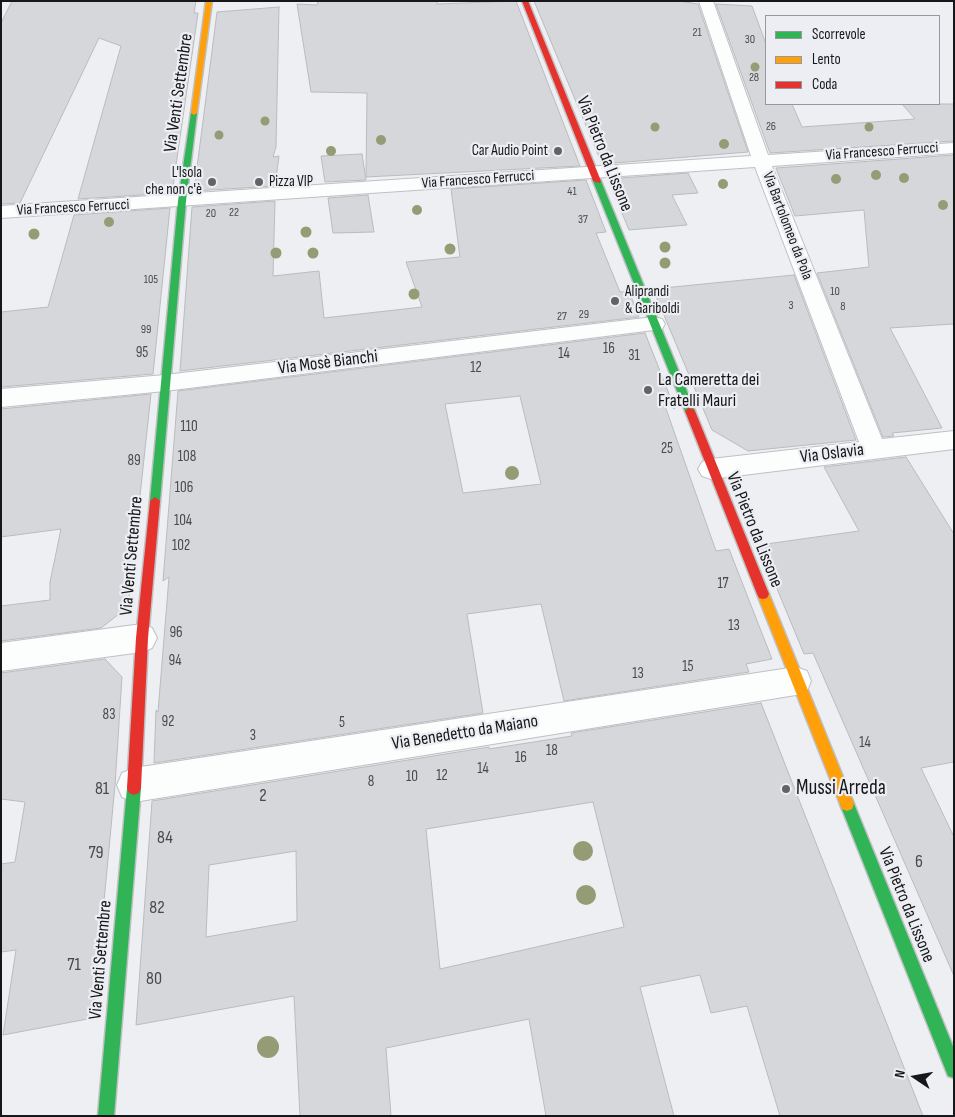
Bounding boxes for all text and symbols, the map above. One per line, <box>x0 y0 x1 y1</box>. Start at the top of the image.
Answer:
legend <box>765 15 940 105</box>
text: Scorrevole <box>812 25 866 44</box>
house number: 21 <box>692 26 702 40</box>
street label: Via Venti Settembre <box>160 32 198 154</box>
house number: 30 <box>745 33 755 47</box>
text: Lento <box>812 50 841 69</box>
house number: 28 <box>749 71 759 85</box>
text: Coda <box>812 75 837 94</box>
street label: Via Pietro da Lissone <box>571 93 637 215</box>
house number: 26 <box>766 120 776 134</box>
street label: Via Francesco Ferrucci <box>825 139 939 165</box>
place label: Car Audio Point <box>472 142 548 160</box>
marker: Car Audio Point <box>552 145 564 157</box>
place label: L'Isola che non c'è <box>145 164 202 199</box>
street label: Via Francesco Ferrucci <box>421 167 535 193</box>
street label: Via Bartolomeo da Pola <box>758 169 816 283</box>
place label: Pizza VIP <box>269 173 313 191</box>
marker: L'Isola che non c'è <box>206 176 218 188</box>
marker: Pizza VIP <box>253 176 265 188</box>
house number: 41 <box>567 185 577 199</box>
street label: Via Francesco Ferrucci <box>16 196 130 220</box>
house number: 22 <box>229 206 239 220</box>
house number: 20 <box>206 207 216 221</box>
house number: 37 <box>578 213 588 227</box>
house number: 105 <box>144 273 158 287</box>
place label: Aliprandi & Gariboldi <box>625 283 680 318</box>
house number: 10 <box>830 285 840 299</box>
marker: Aliprandi & Gariboldi <box>609 295 621 307</box>
house number: 3 <box>788 299 794 313</box>
house number: 8 <box>840 300 846 314</box>
house number: 29 <box>579 308 589 322</box>
house number: 27 <box>557 310 567 324</box>
house number: 99 <box>141 323 151 337</box>
house number: 16 <box>603 340 615 358</box>
house number: 95 <box>136 344 148 362</box>
house number: 14 <box>558 345 570 363</box>
street label: Via Mosè Bianchi <box>277 346 379 380</box>
house number: 31 <box>628 347 640 365</box>
house number: 12 <box>470 359 482 377</box>
place label: La Cameretta dei Fratelli Mauri <box>658 369 759 412</box>
marker: La Cameretta dei Fratelli Mauri <box>642 384 654 396</box>
house number: 110 <box>180 418 198 436</box>
street label: Via Oslavia <box>799 439 865 469</box>
house number: 25 <box>661 440 673 458</box>
house number: 108 <box>178 448 196 466</box>
house number: 89 <box>127 452 141 470</box>
street label: Via Pietro da Lissone <box>721 469 787 591</box>
house number: 106 <box>175 479 193 497</box>
street label: Via Venti Settembre <box>116 495 148 617</box>
house number: 104 <box>174 512 192 530</box>
house number: 102 <box>172 537 190 555</box>
house number: 17 <box>717 575 729 593</box>
house number: 13 <box>728 617 740 635</box>
house number: 96 <box>169 624 183 642</box>
house number: 94 <box>169 652 181 670</box>
house number: 15 <box>682 658 694 676</box>
house number: 13 <box>632 665 644 683</box>
house number: 83 <box>103 706 115 724</box>
street label: Via Benedetto da Maiano <box>390 711 540 755</box>
house number: 92 <box>162 713 174 731</box>
house number: 5 <box>339 714 345 732</box>
house number: 3 <box>250 727 256 745</box>
house number: 14 <box>859 734 871 752</box>
house number: 18 <box>546 742 558 760</box>
house number: 16 <box>515 749 527 767</box>
house number: 14 <box>477 760 489 778</box>
house number: 12 <box>436 767 448 785</box>
house number: 10 <box>406 768 418 786</box>
house number: 8 <box>368 773 374 791</box>
place label: Mussi Arreda <box>796 776 886 802</box>
house number: 81 <box>95 778 109 800</box>
marker: Mussi Arreda <box>780 783 792 795</box>
house number: 2 <box>259 785 267 807</box>
house number: 84 <box>157 827 173 849</box>
house number: 79 <box>88 842 104 864</box>
street label: Via Pietro da Lissone <box>873 844 939 966</box>
house number: 6 <box>915 851 923 873</box>
house number: 82 <box>149 897 165 919</box>
street label: Via Venti Settembre <box>85 899 117 1021</box>
house number: 71 <box>67 954 81 976</box>
house number: 80 <box>146 968 162 990</box>
north arrow <box>890 1052 940 1102</box>
text: N <box>891 1068 909 1079</box>

